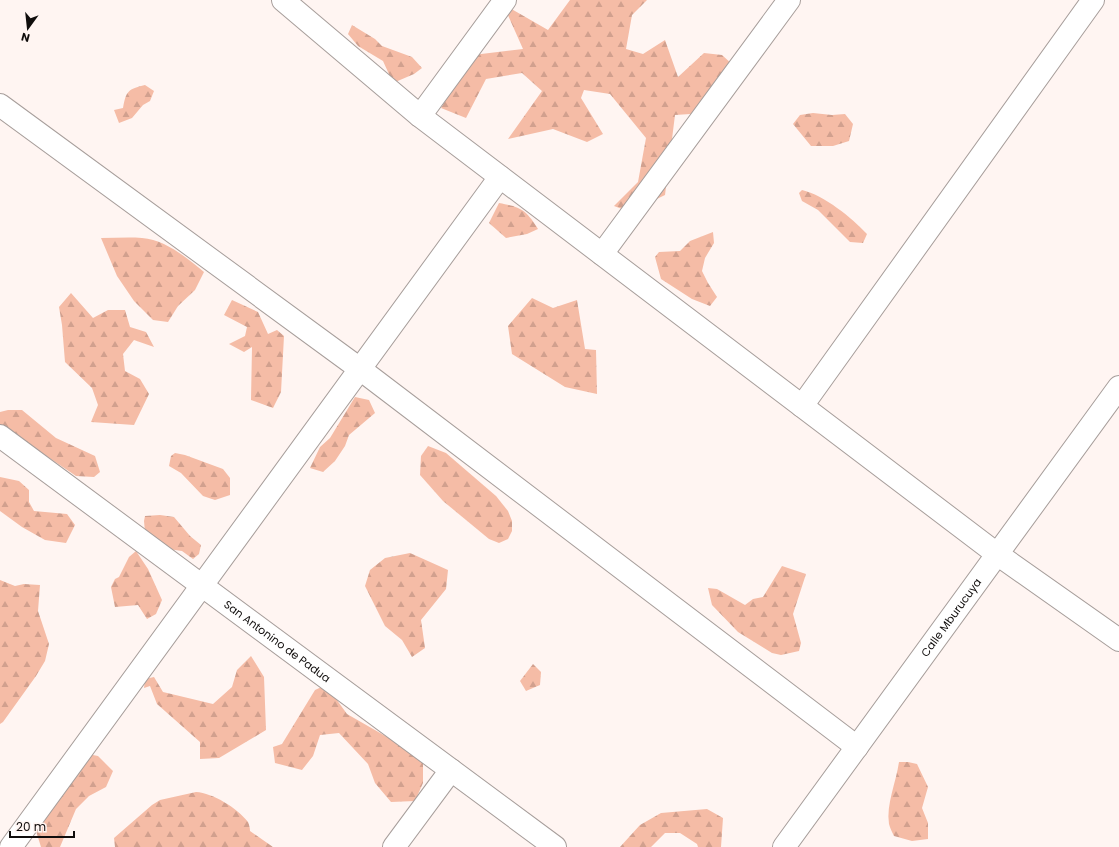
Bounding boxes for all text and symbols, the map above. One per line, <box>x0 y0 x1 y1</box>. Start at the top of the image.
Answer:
north arrow <box>8 8 48 48</box>
text: N <box>19 29 31 46</box>
street label: Calle Mburucuya <box>917 575 985 660</box>
street label: San Antonino de Padua <box>221 596 334 686</box>
scale bar <box>10 813 74 839</box>
text: 20 m <box>16 818 46 835</box>

